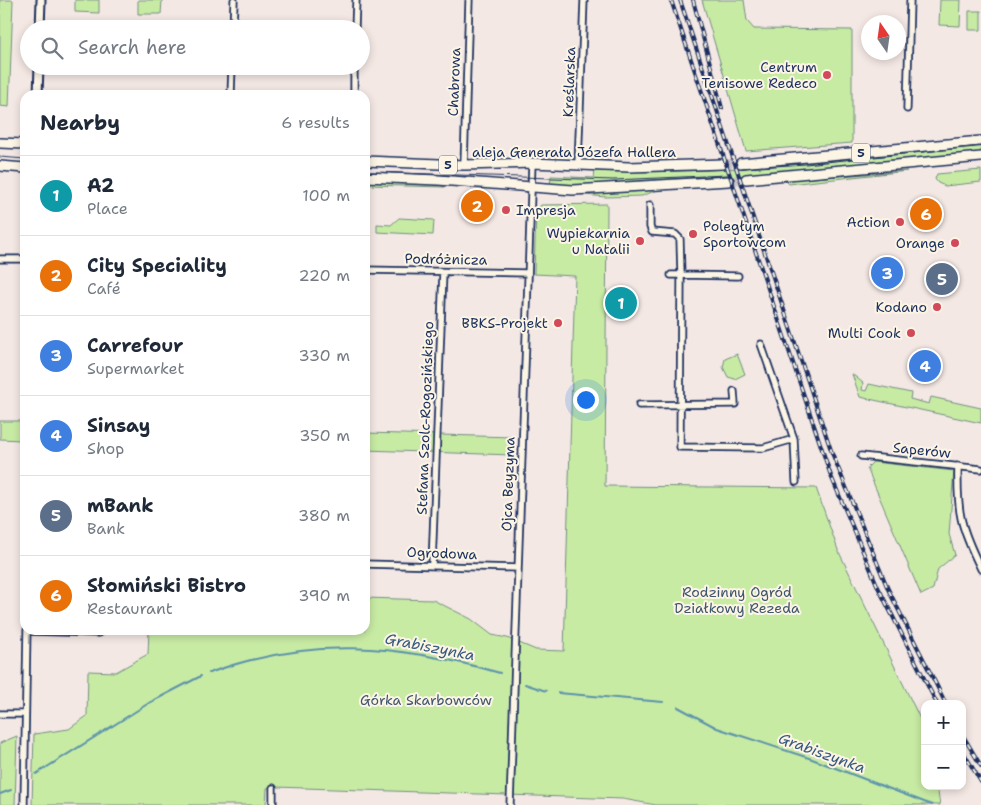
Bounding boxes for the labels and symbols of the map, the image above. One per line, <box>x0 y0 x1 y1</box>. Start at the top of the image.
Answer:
north arrow <box>861 15 906 60</box>
street label: Kreślarska <box>559 46 579 118</box>
street label: Chabrowa <box>444 47 464 117</box>
place label: Centrum Tenisowe Redeco <box>702 58 817 92</box>
marker: Centrum Tenisowe Redeco <box>821 69 833 81</box>
street label: aleja Generała Józefa Hallera <box>472 143 676 161</box>
road number: 5 <box>852 144 870 162</box>
road number: 5 <box>439 156 457 174</box>
pin: 2 <box>461 187 493 225</box>
pin: 6 <box>910 195 942 233</box>
place label: Impresja <box>516 201 576 219</box>
marker: Impresja <box>500 204 512 216</box>
place label: Action <box>847 213 890 231</box>
marker: Action <box>894 216 906 228</box>
place label: Poległym Sportowcom <box>703 217 786 251</box>
place label: Wypiekarnia u Natalii <box>546 224 630 258</box>
marker: Poległym Sportowcom <box>687 228 699 240</box>
place label: Orange <box>896 234 945 252</box>
marker: Wypiekarnia u Natalii <box>634 235 646 247</box>
marker: Orange <box>949 237 961 249</box>
street label: Podróżnicza <box>404 249 488 269</box>
pin: 3 <box>871 254 903 292</box>
pin: 5 <box>926 260 958 298</box>
pin: 1 <box>605 284 637 322</box>
place label: Kodano <box>876 298 927 316</box>
marker: Kodano <box>931 301 943 313</box>
place label: BBKS-Projekt <box>462 314 548 332</box>
marker: BBKS-Projekt <box>552 317 564 329</box>
street label: Stefana Szolc-Rogozińskiego <box>413 321 437 515</box>
place label: Multi Cook <box>828 324 901 342</box>
marker: Multi Cook <box>905 327 917 339</box>
pin: 4 <box>909 347 941 385</box>
your location <box>573 387 599 413</box>
street label: Ojca Beyzyma <box>497 436 519 532</box>
street label: Saperów <box>892 438 952 462</box>
street label: Ogrodowa <box>406 543 478 563</box>
park label: Rodzinny Ogród Działkowy Rezeda <box>674 583 800 617</box>
water label: Grabiszynka <box>383 628 477 666</box>
park label: Górka Skarbowców <box>360 691 492 709</box>
water label: Grabiszynka <box>776 728 868 778</box>

